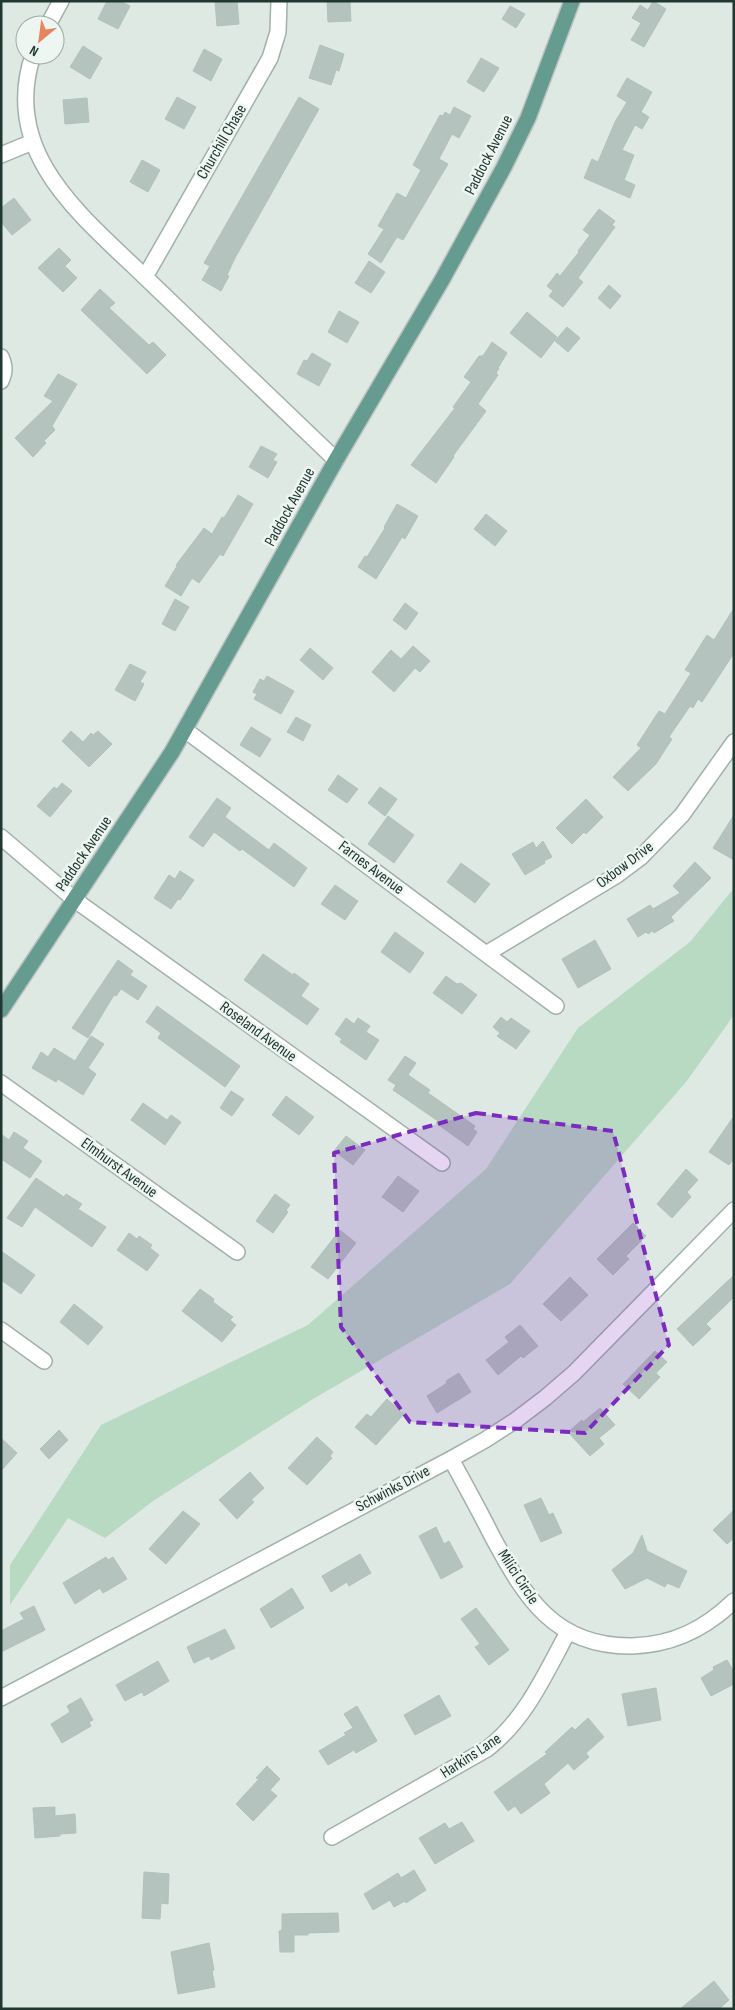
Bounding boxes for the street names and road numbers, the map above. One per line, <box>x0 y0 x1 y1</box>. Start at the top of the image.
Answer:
street label: Churchill Chase <box>193 101 251 183</box>
street label: Paddock Avenue <box>461 112 517 198</box>
street label: Paddock Avenue <box>261 464 319 550</box>
street label: Paddock Avenue <box>52 813 116 895</box>
street label: Farnes Avenue <box>334 837 408 899</box>
street label: Oxbow Drive <box>593 837 657 893</box>
street label: Roseland Avenue <box>216 998 300 1066</box>
street label: Elmhurst Avenue <box>77 1134 161 1202</box>
street label: Schwinks Drive <box>353 1462 433 1516</box>
street label: Milici Circle <box>493 1546 543 1608</box>
street label: Harkins Lane <box>437 1729 505 1783</box>

